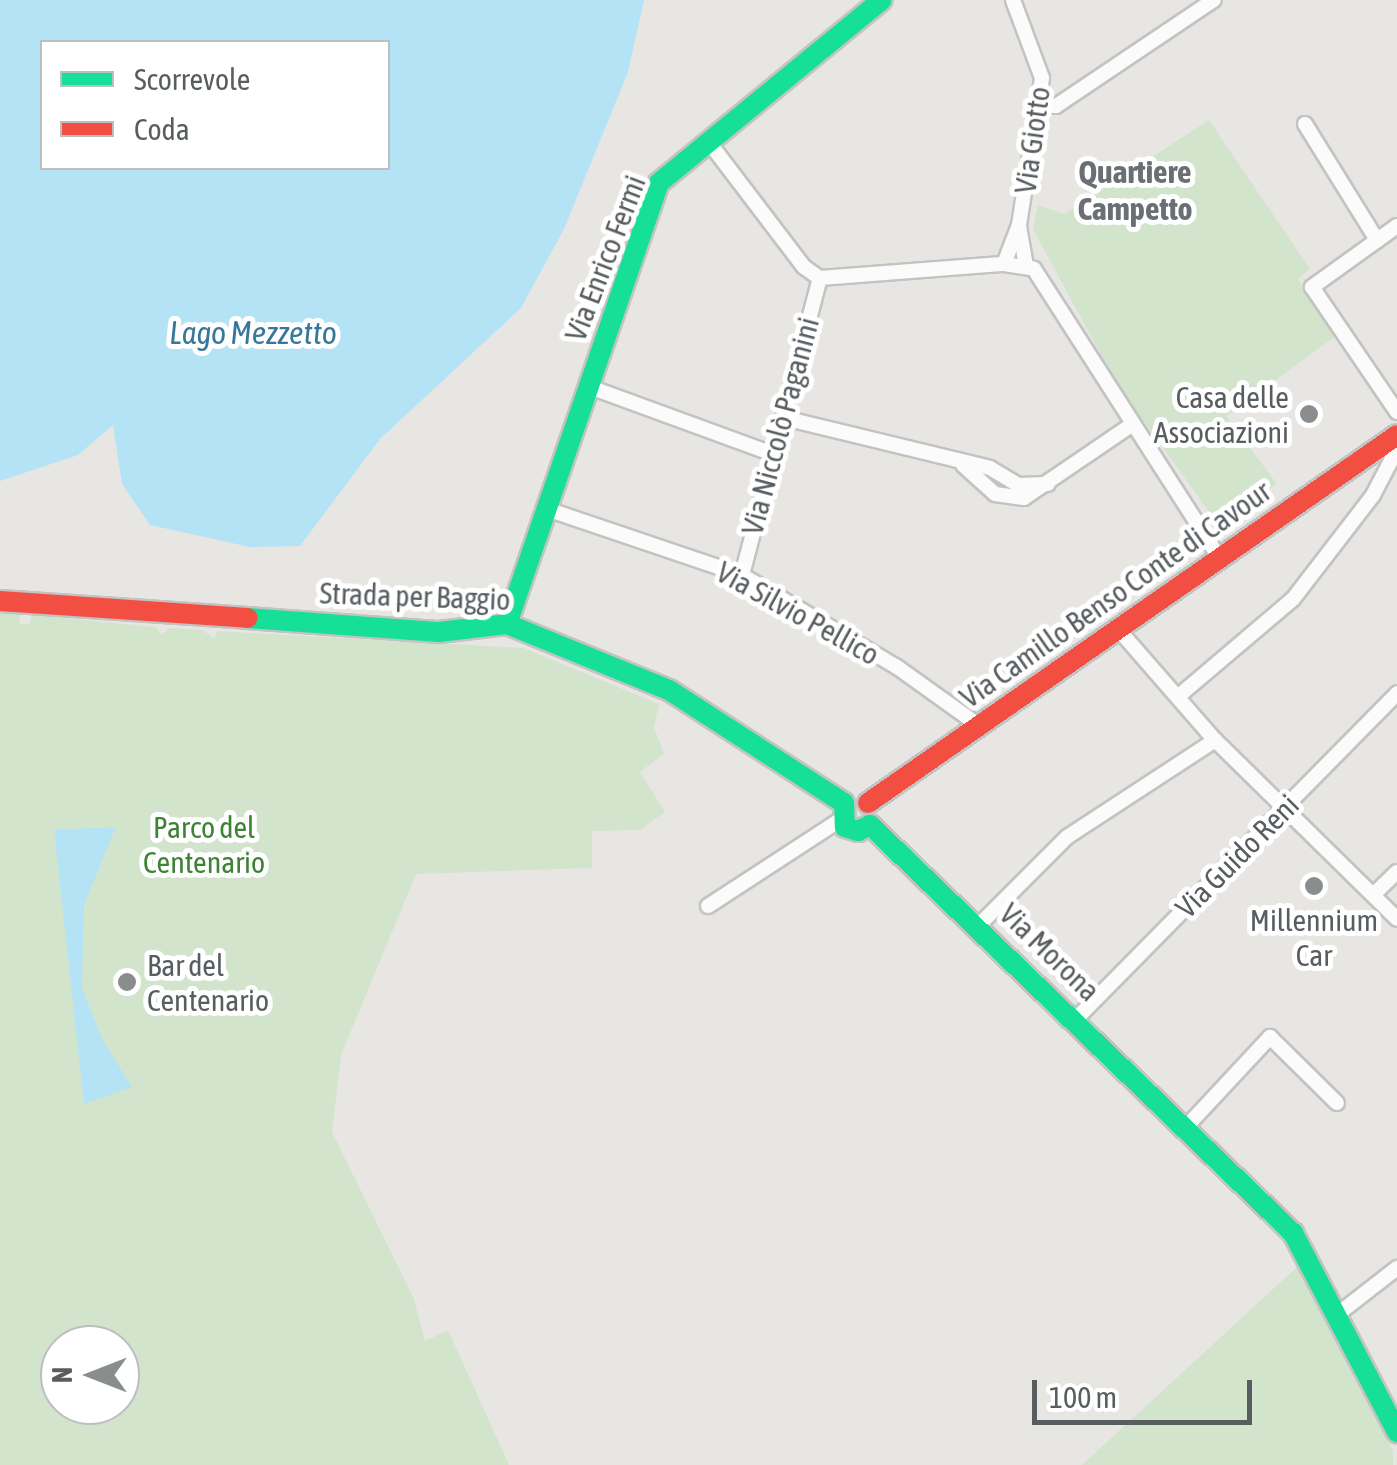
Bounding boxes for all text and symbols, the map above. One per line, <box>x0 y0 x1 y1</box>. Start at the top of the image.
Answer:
legend <box>40 40 390 170</box>
text: Scorrevole <box>134 62 250 96</box>
street label: Via Giotto <box>1007 84 1057 196</box>
text: Coda <box>134 112 190 146</box>
district label: Quartiere Campetto <box>1077 154 1193 229</box>
street label: Via Enrico Fermi <box>557 170 653 346</box>
street label: Via Niccolò Paganini <box>734 313 826 539</box>
water label: Lago Mezzetto <box>169 314 337 352</box>
place label: Casa delle Associazioni <box>1154 379 1289 450</box>
marker: Casa delle Associazioni <box>1298 403 1320 425</box>
street label: Via Camillo Benso Conte di Cavour <box>953 473 1277 715</box>
street label: Via Silvio Pellico <box>710 554 886 672</box>
street label: Strada per Baggio <box>319 575 511 617</box>
street label: Via Guido Reni <box>1168 787 1306 925</box>
park label: Parco del Centenario <box>143 809 265 880</box>
marker: Millennium Car <box>1303 875 1325 897</box>
street label: Via Morona <box>992 896 1108 1008</box>
place label: Millennium Car <box>1250 902 1378 972</box>
place label: Bar del Centenario <box>147 947 269 1018</box>
marker: Bar del Centenario <box>116 971 138 993</box>
north arrow <box>40 1325 140 1425</box>
scale bar <box>1037 1360 1257 1422</box>
text: N <box>46 1367 78 1383</box>
text: 100 m <box>1049 1380 1117 1414</box>

